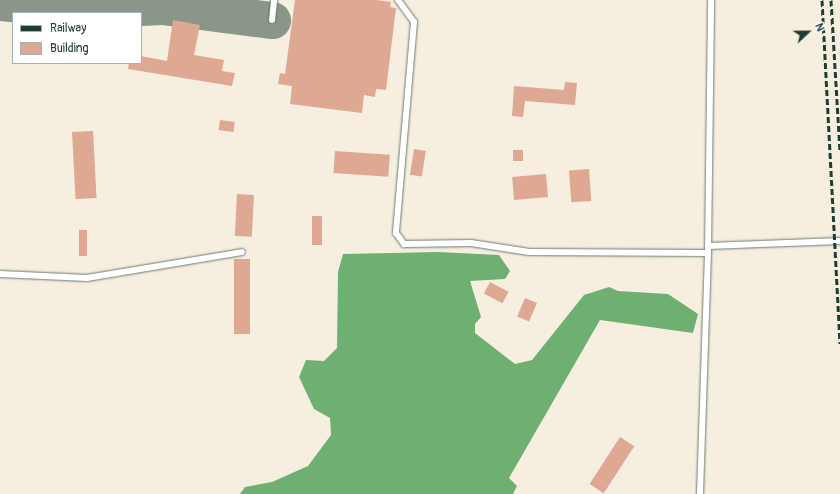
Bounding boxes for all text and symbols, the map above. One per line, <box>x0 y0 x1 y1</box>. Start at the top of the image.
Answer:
legend <box>12 12 142 64</box>
north arrow <box>788 12 828 52</box>
text: Railway <box>50 21 86 36</box>
text: N <box>812 21 827 33</box>
text: Building <box>50 41 89 56</box>

